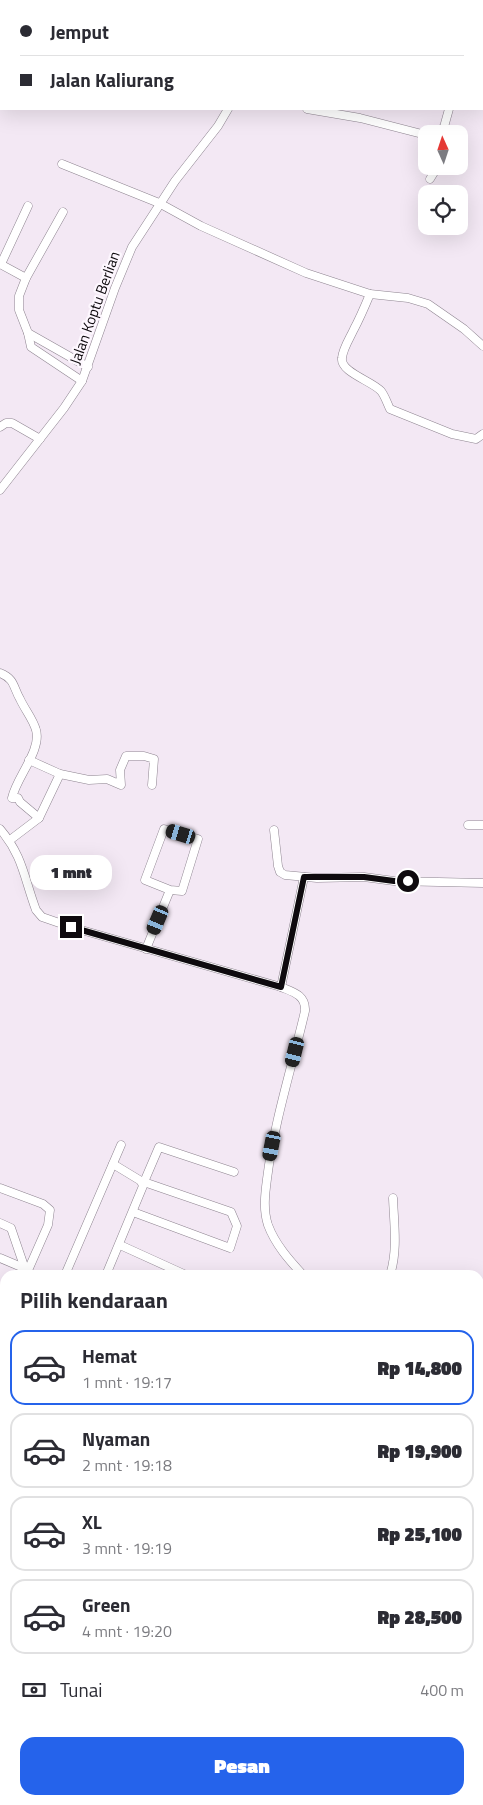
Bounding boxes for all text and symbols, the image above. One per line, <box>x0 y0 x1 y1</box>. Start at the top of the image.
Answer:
text: Jemput <box>50 17 109 46</box>
text: Jalan Kaliurang <box>50 65 174 94</box>
north arrow <box>418 125 468 175</box>
map controls <box>418 125 468 235</box>
button: locate <box>418 185 468 235</box>
street label: Jalan Koptu Berlian <box>63 248 126 368</box>
car <box>164 822 197 846</box>
callout: 1 mnt <box>30 854 112 890</box>
text: 1 mnt <box>50 860 92 884</box>
route start <box>397 870 419 892</box>
car <box>145 903 170 937</box>
route end <box>60 916 82 938</box>
car <box>284 1036 305 1068</box>
car <box>261 1130 282 1162</box>
text: Pilih kendaraan <box>20 1283 168 1317</box>
text: Hemat <box>82 1341 137 1370</box>
icon: car <box>22 1345 67 1390</box>
text: Rp 14,800 <box>378 1353 462 1382</box>
text: 1 mnt · 19:17 <box>82 1370 172 1394</box>
text: Nyaman <box>82 1424 150 1453</box>
icon: car <box>22 1428 67 1473</box>
text: Rp 19,900 <box>378 1436 462 1465</box>
text: 2 mnt · 19:18 <box>82 1453 172 1477</box>
text: XL <box>82 1507 102 1536</box>
icon: car <box>22 1511 67 1556</box>
text: Rp 25,100 <box>378 1519 462 1548</box>
text: 3 mnt · 19:19 <box>82 1536 172 1560</box>
text: Green <box>82 1590 131 1619</box>
icon: car <box>22 1594 67 1639</box>
text: Rp 28,500 <box>378 1602 462 1631</box>
text: 4 mnt · 19:20 <box>82 1619 172 1643</box>
text: Tunai <box>60 1675 102 1704</box>
icon: cash <box>20 1676 48 1704</box>
text: 400 m <box>420 1678 464 1702</box>
button: Pesan <box>20 1737 464 1795</box>

